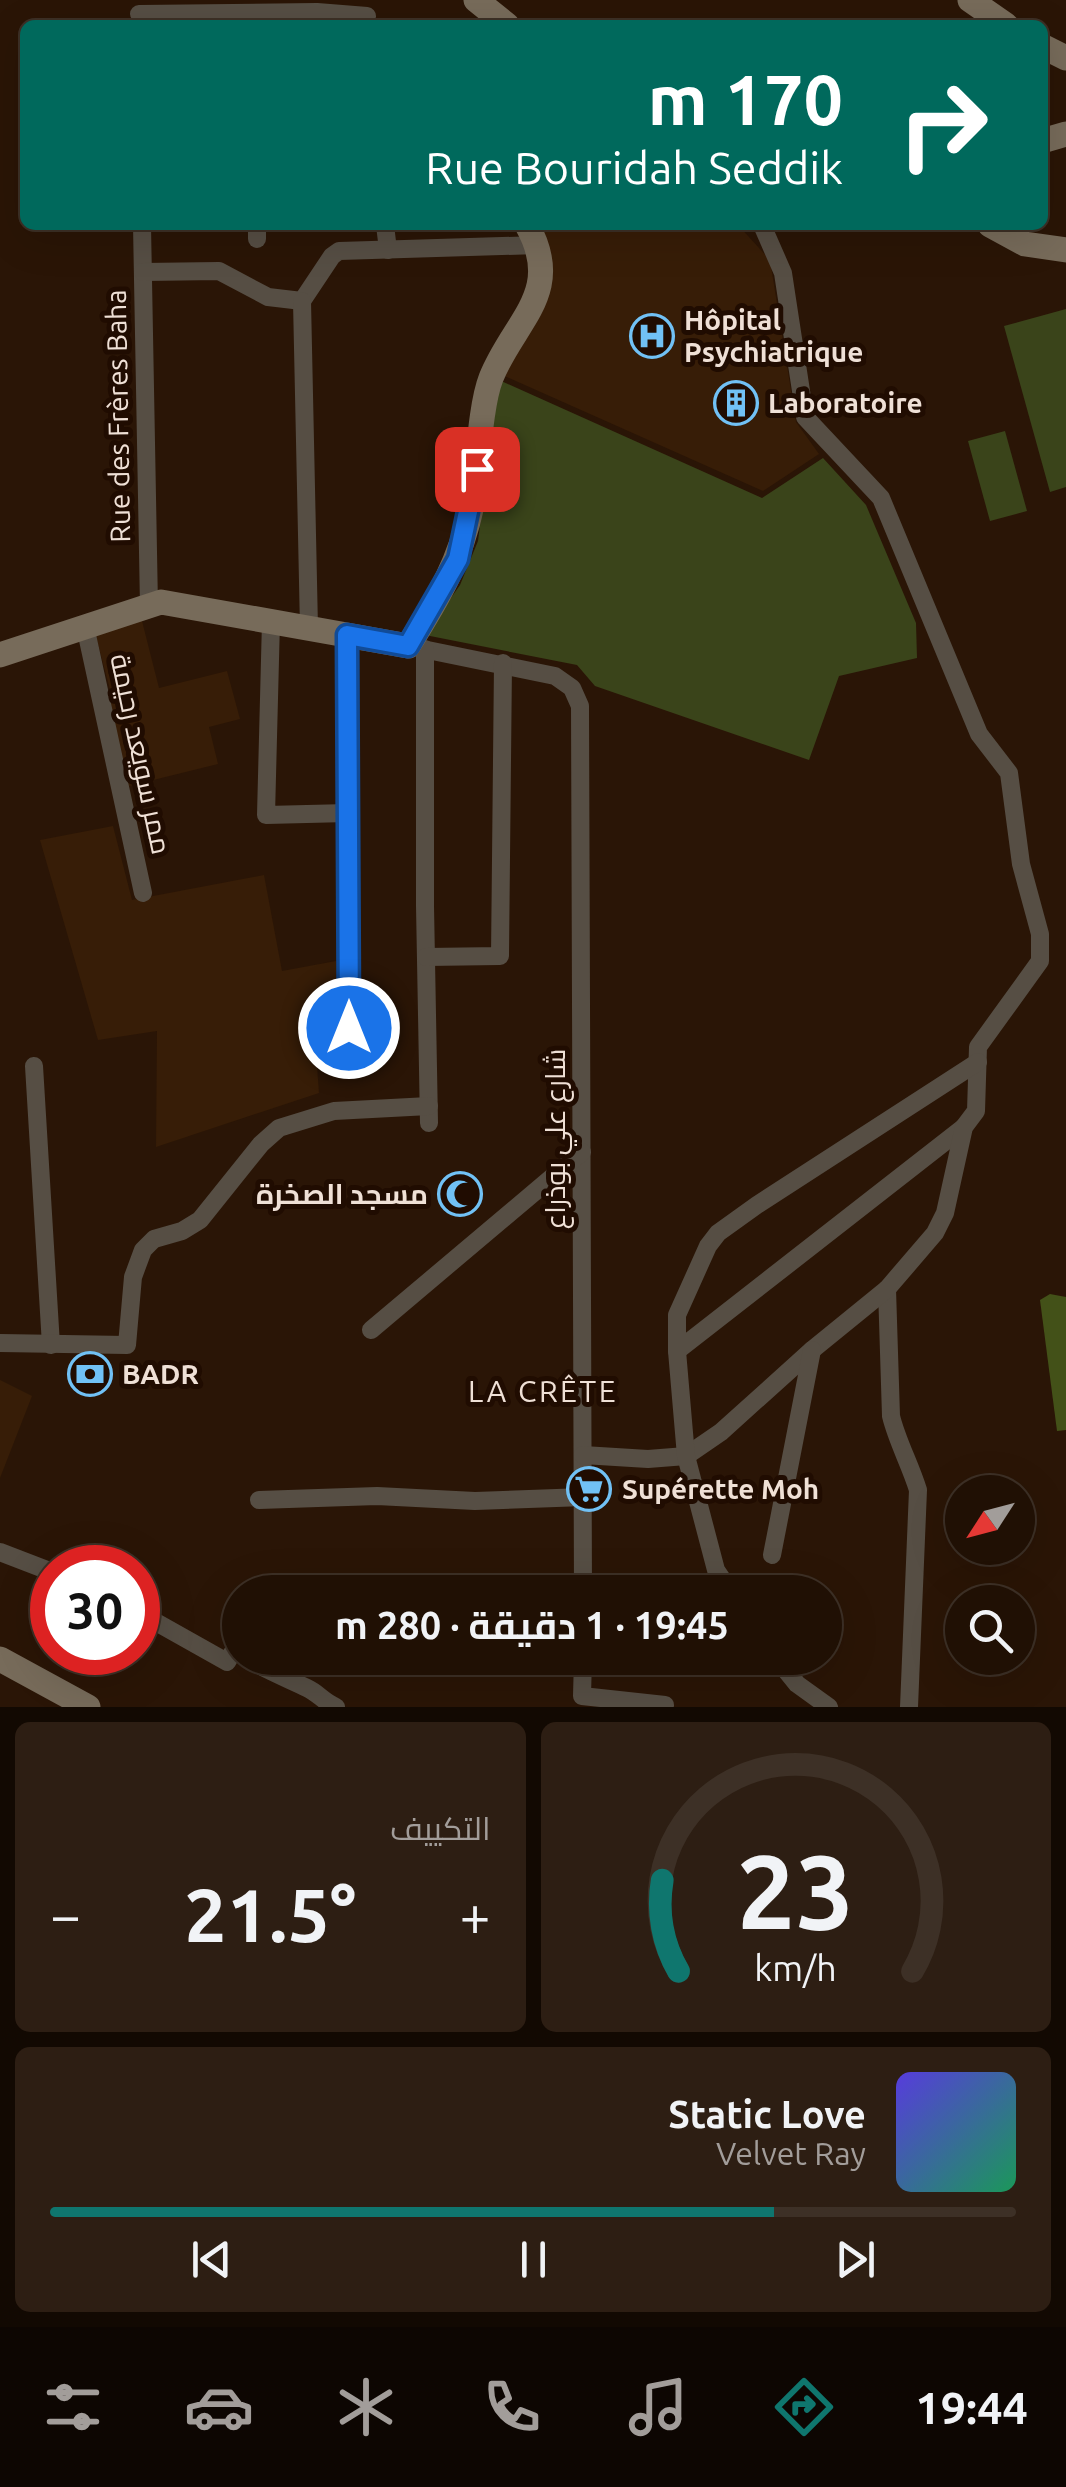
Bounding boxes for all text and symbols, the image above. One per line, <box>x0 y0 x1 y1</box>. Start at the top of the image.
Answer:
text: 170 m <box>648 60 843 138</box>
icon: right <box>878 60 1008 190</box>
text: Rue Bouridah Seddik <box>425 142 843 193</box>
street label: Rue des Frères Baha <box>100 289 135 543</box>
place label: Hôpital Psychiatrique <box>684 304 863 367</box>
hospital icon: Hôpital Psychiatrique <box>629 313 675 359</box>
building icon: Laboratoire <box>713 380 759 426</box>
place label: Laboratoire <box>768 387 923 418</box>
pin <box>435 427 520 512</box>
icon: arrive <box>450 442 505 497</box>
street label: ممر سويعد رحيمة <box>104 651 178 857</box>
position arrow <box>297 976 401 1080</box>
street label: شارع علي بوذراع <box>539 1049 577 1229</box>
mosque icon: مسجد الصخرة <box>437 1171 483 1217</box>
place label: مسجد الصخرة <box>256 1178 428 1211</box>
bank icon: BADR <box>67 1351 113 1397</box>
place label: BADR <box>122 1358 199 1389</box>
district label: LA CRÊTE <box>468 1374 618 1408</box>
supermarket icon: Supérette Moh <box>566 1466 612 1512</box>
place label: Supérette Moh <box>622 1473 819 1504</box>
north arrow <box>945 1475 1035 1565</box>
map controls <box>945 1475 1035 1675</box>
speed limit sign: 30 <box>30 1545 160 1675</box>
button: search <box>945 1585 1035 1675</box>
text: 19:45 · 1 دقيقة · 280 m <box>335 1604 729 1646</box>
text: التكييف <box>390 1810 491 1846</box>
text: 23 <box>737 1832 854 1949</box>
text: 21.5° <box>184 1872 356 1956</box>
text: − <box>50 1884 81 1945</box>
text: + <box>459 1884 490 1945</box>
text: km/h <box>754 1948 837 1988</box>
text: Static Love <box>668 2093 866 2135</box>
text: Velvet Ray <box>716 2135 866 2171</box>
icon: previous <box>184 2232 239 2287</box>
icon: pause <box>506 2232 561 2287</box>
icon: next <box>828 2232 883 2287</box>
icon: filters <box>38 2372 108 2442</box>
icon: car <box>184 2372 254 2442</box>
icon: climate <box>331 2372 401 2442</box>
icon: phone <box>477 2372 547 2442</box>
icon: music <box>623 2372 693 2442</box>
icon: directions <box>769 2372 839 2442</box>
text: 19:44 <box>915 2382 1028 2433</box>

